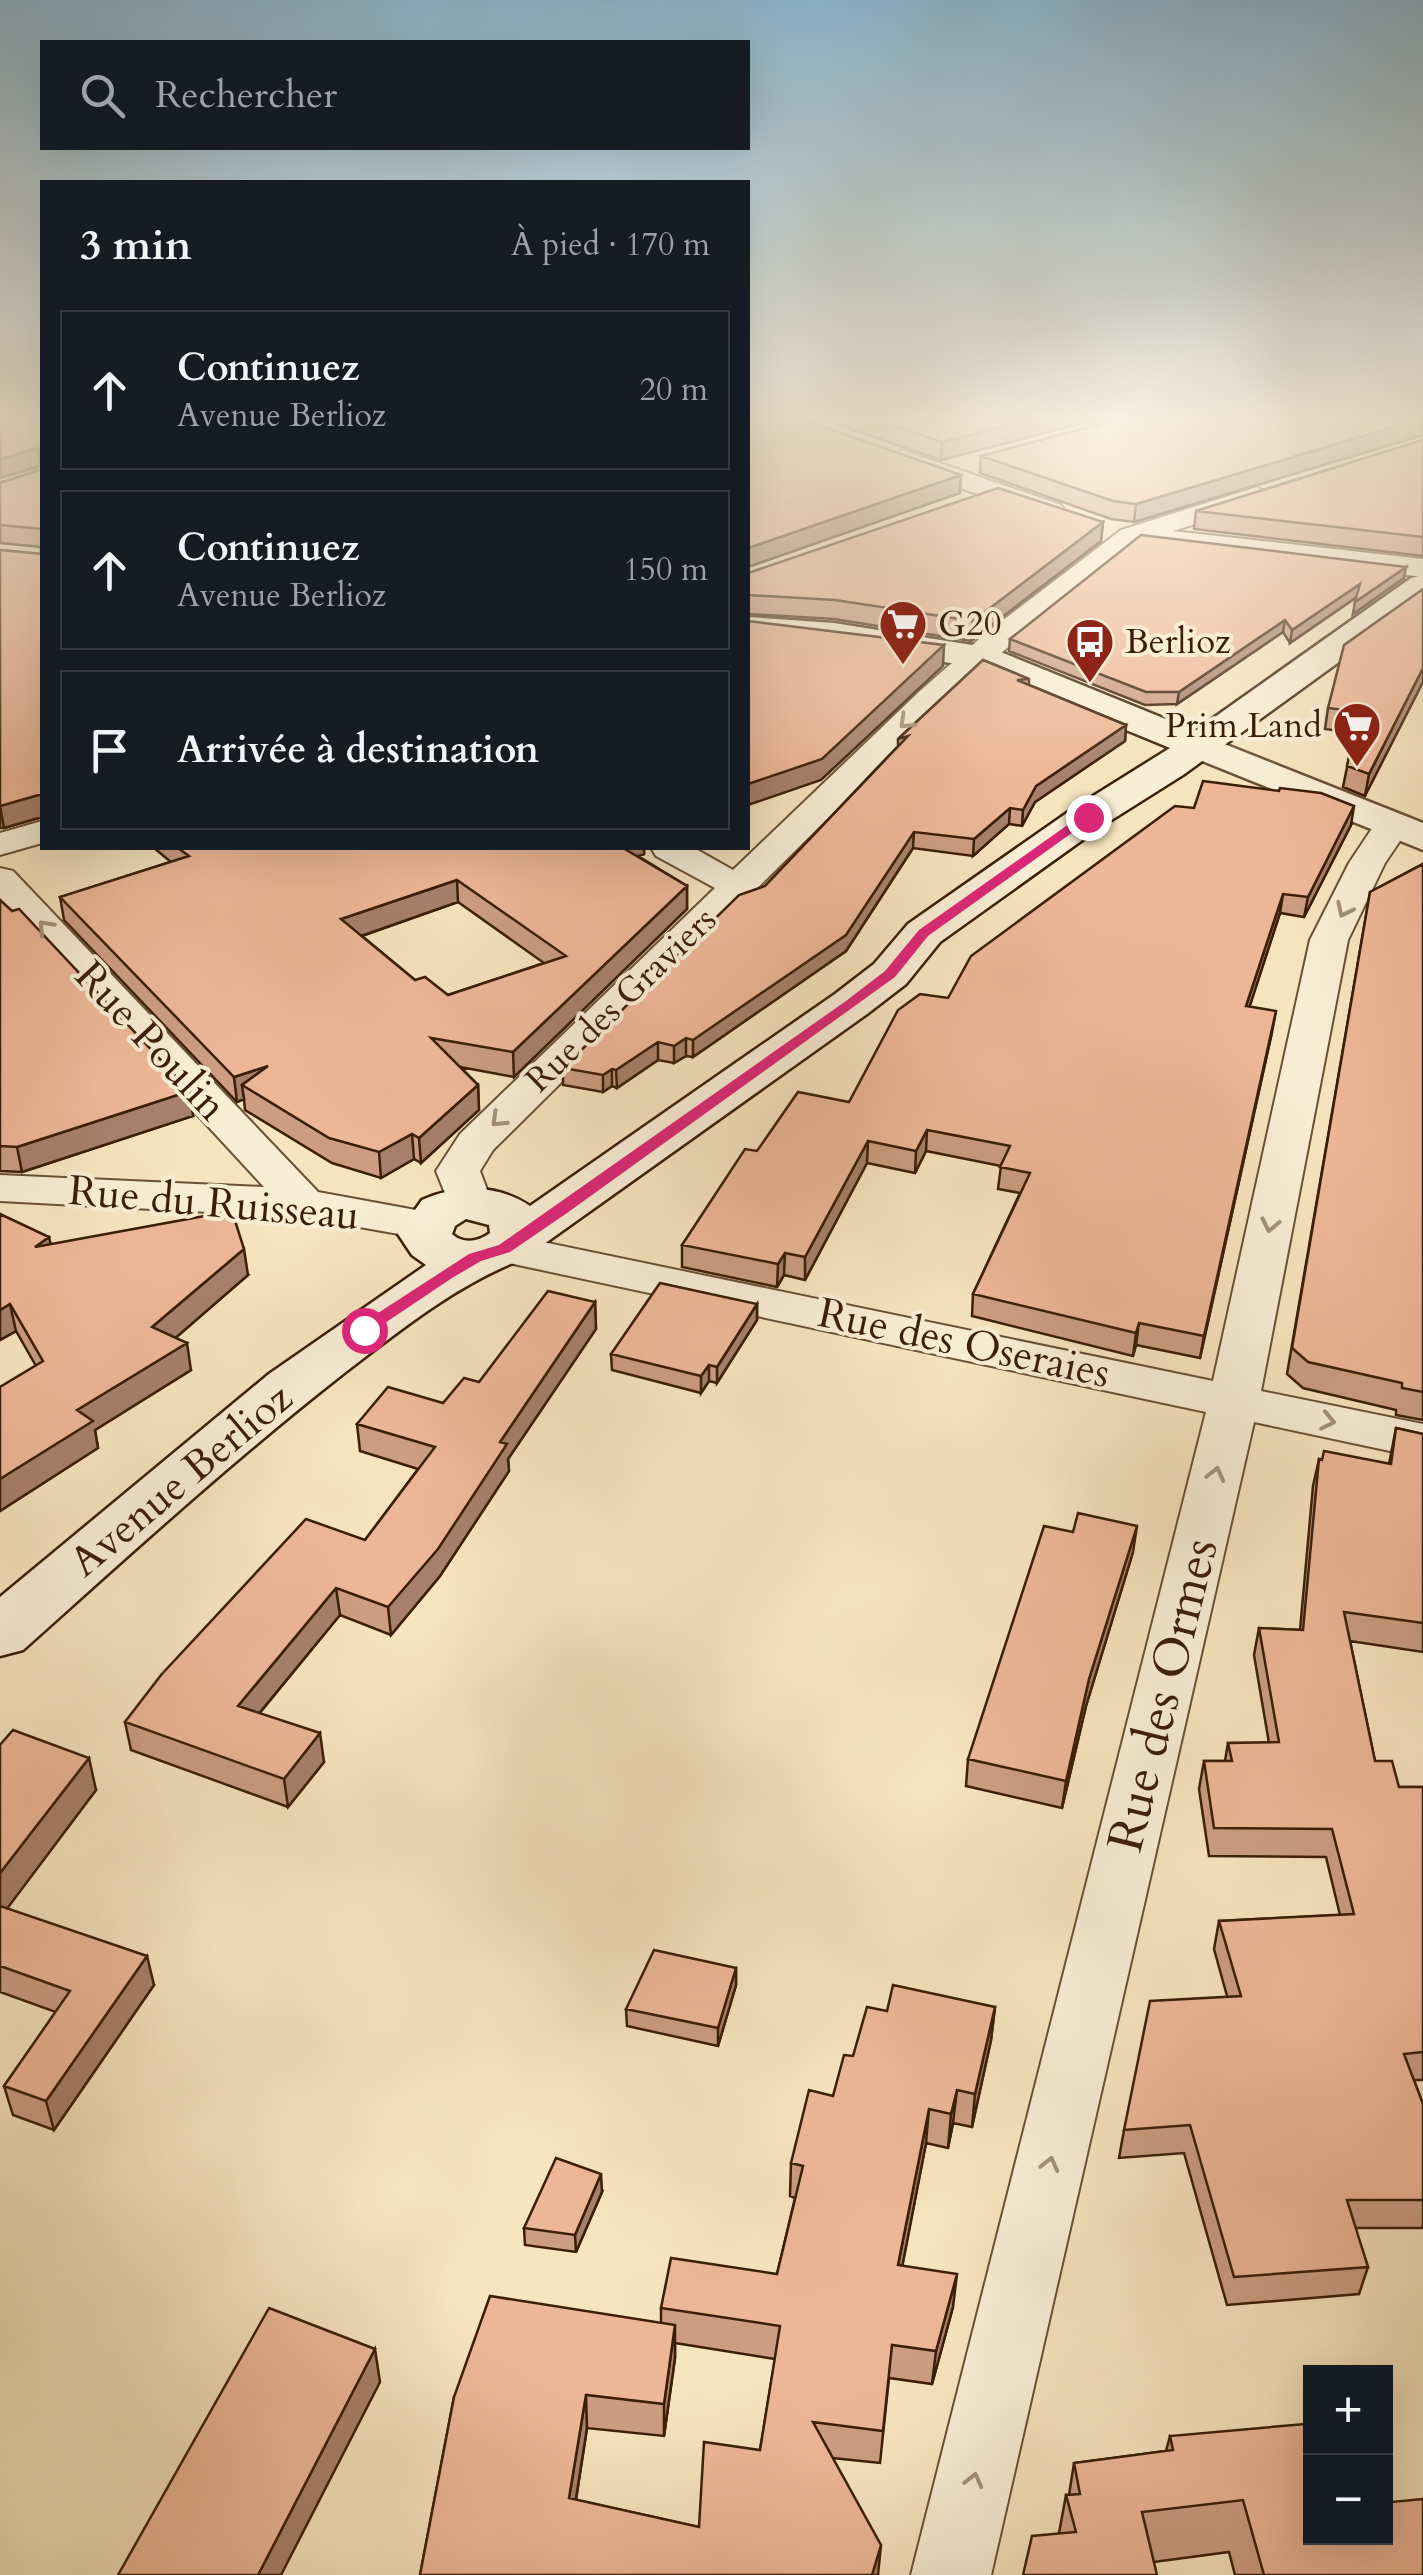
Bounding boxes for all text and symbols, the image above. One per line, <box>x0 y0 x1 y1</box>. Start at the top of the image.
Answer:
search box <box>40 40 750 150</box>
icon: search <box>75 68 130 123</box>
text: Rechercher <box>155 69 337 121</box>
text: 3 min <box>80 217 192 274</box>
text: À pied · 170 m <box>511 223 710 267</box>
text: Continuez <box>177 342 360 394</box>
icon: ahead <box>82 363 137 418</box>
text: 20 m <box>640 368 708 412</box>
text: Avenue Berlioz <box>177 394 386 438</box>
text: Continuez <box>177 522 360 574</box>
icon: ahead <box>82 543 137 598</box>
text: 150 m <box>623 548 708 592</box>
text: Avenue Berlioz <box>177 574 386 618</box>
supermarket icon: G20 <box>877 598 929 666</box>
place label: G20 <box>938 600 1002 648</box>
bus stop icon: Berlioz <box>1064 616 1116 684</box>
place label: Berlioz <box>1125 618 1231 666</box>
supermarket icon: Prim Land <box>1331 700 1383 768</box>
place label: Prim Land <box>1165 702 1322 750</box>
one-way arrow <box>900 711 918 729</box>
icon: arrive <box>82 723 137 778</box>
text: Arrivée à destination <box>177 724 539 776</box>
route end <box>1066 795 1112 841</box>
street label: Rue des Graviers <box>515 897 727 1103</box>
one-way arrow <box>1336 900 1356 918</box>
one-way arrow <box>39 920 57 939</box>
street label: Rue Poulin <box>62 949 240 1133</box>
one-way arrow <box>491 1108 509 1126</box>
street label: Rue du Ruisseau <box>66 1162 362 1244</box>
one-way arrow <box>1260 1217 1281 1234</box>
street label: Rue des Oseraies <box>813 1284 1115 1402</box>
route start <box>342 1308 388 1354</box>
street label: Avenue Berlioz <box>58 1370 305 1590</box>
one-way arrow <box>1319 1409 1336 1430</box>
one-way arrow <box>1204 1466 1225 1483</box>
street label: Rue des Ormes <box>1091 1531 1235 1859</box>
one-way arrow <box>1038 2156 1059 2173</box>
map controls <box>1303 2365 1393 2545</box>
button: + <box>1303 2365 1393 2455</box>
button: − <box>1303 2455 1393 2545</box>
one-way arrow <box>962 2472 983 2489</box>

